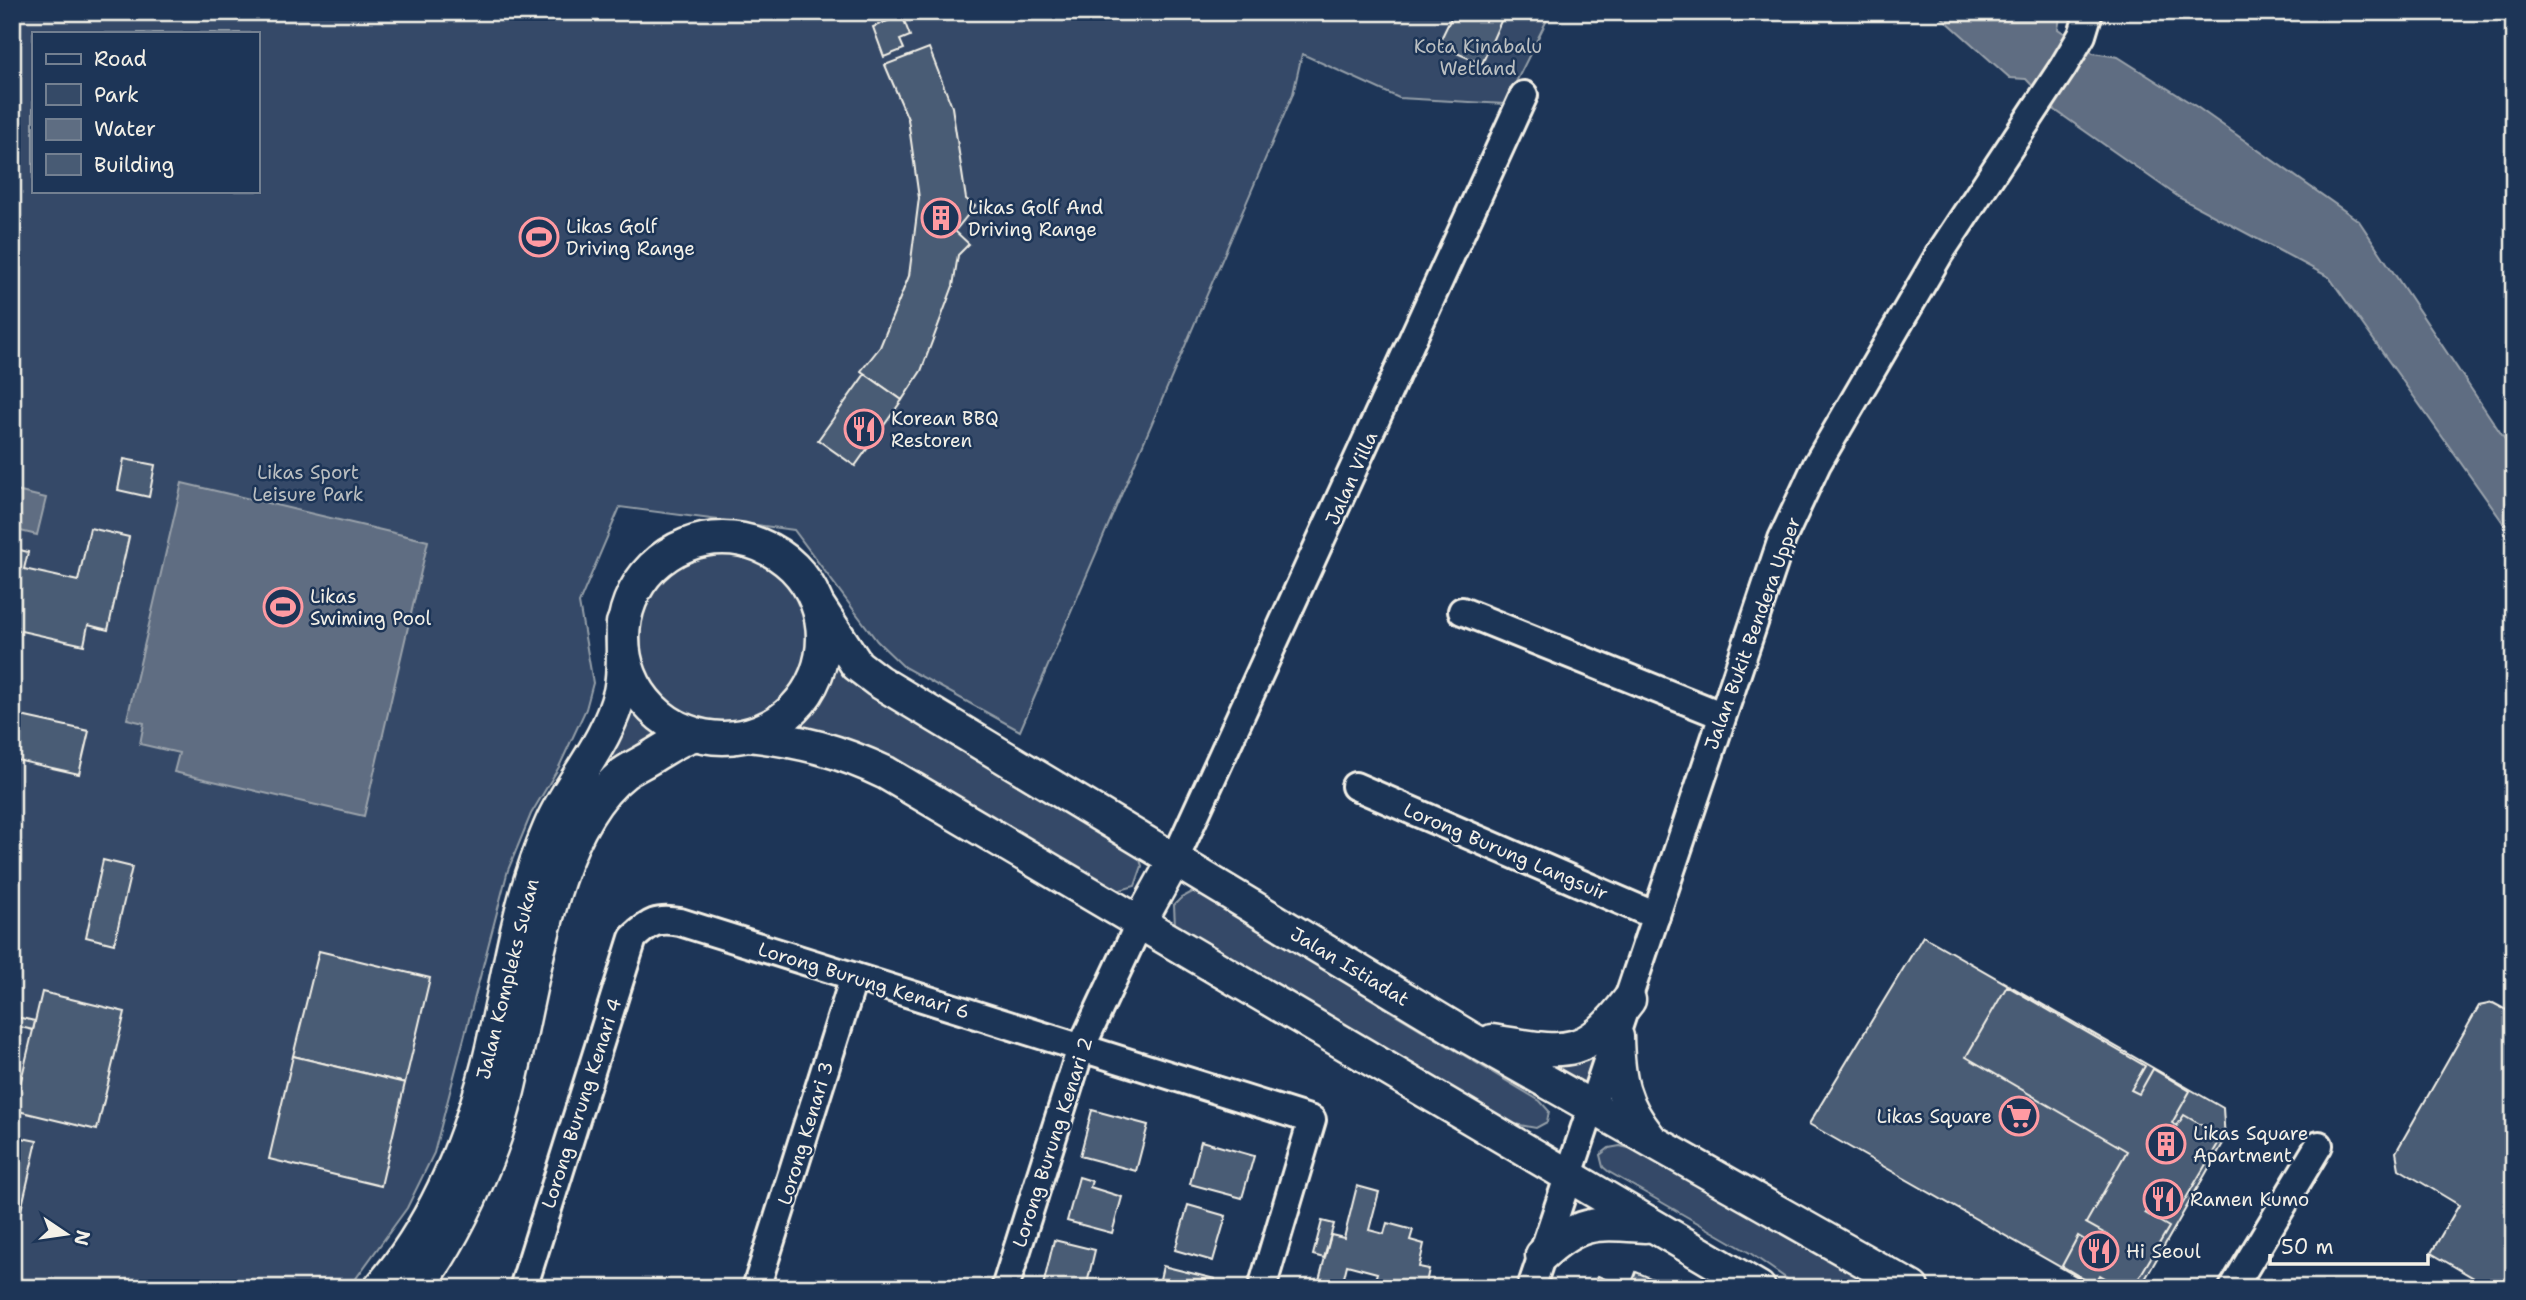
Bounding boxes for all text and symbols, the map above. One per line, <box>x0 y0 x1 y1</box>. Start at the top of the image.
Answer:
legend <box>32 32 259 192</box>
park label: Kota Kinabalu Wetland <box>1414 34 1542 81</box>
text: Road <box>94 45 147 73</box>
text: Park <box>94 81 139 109</box>
text: Water <box>94 115 156 143</box>
text: Building <box>94 151 174 179</box>
place label: Likas Golf And Driving Range <box>968 195 1103 242</box>
building icon: Likas Golf And Driving Range <box>920 197 962 239</box>
place label: Likas Golf Driving Range <box>566 214 695 261</box>
sports icon: Likas Golf Driving Range <box>518 216 560 258</box>
place label: Korean BBQ Restoren <box>891 406 999 453</box>
restaurant icon: Korean BBQ Restoren <box>843 408 885 450</box>
street label: Jalan Villa <box>1320 427 1383 529</box>
park label: Likas Sport Leisure Park <box>252 460 364 507</box>
street label: Jalan Bukit Bendera Upper <box>1699 513 1806 753</box>
place label: Likas Swiming Pool <box>310 584 432 631</box>
sports icon: Likas Swiming Pool <box>262 586 304 628</box>
street label: Lorong Burung Langsuir <box>1400 797 1612 906</box>
street label: Jalan Kompleks Sukan <box>470 876 545 1082</box>
street label: Jalan Istiadat <box>1286 921 1414 1012</box>
street label: Lorong Burung Kenari 6 <box>755 936 973 1025</box>
street label: Lorong Burung Kenari 4 <box>536 995 627 1212</box>
street label: Lorong Burung Kenari 2 <box>1007 1034 1098 1251</box>
street label: Lorong Kenari 3 <box>772 1058 839 1208</box>
supermarket icon: Likas Square <box>1998 1095 2040 1137</box>
place label: Likas Square <box>1877 1104 1992 1129</box>
place label: Likas Square Apartment <box>2193 1121 2308 1168</box>
building icon: Likas Square Apartment <box>2145 1123 2187 1165</box>
restaurant icon: Ramen Kumo <box>2142 1178 2184 1220</box>
place label: Ramen Kumo <box>2190 1187 2309 1212</box>
north arrow <box>32 1198 102 1268</box>
scale bar <box>2270 1223 2428 1267</box>
text: N <box>68 1228 96 1248</box>
restaurant icon: Hi Seoul <box>2078 1230 2120 1272</box>
text: 50 m <box>2281 1233 2334 1261</box>
place label: Hi Seoul <box>2126 1239 2201 1264</box>

